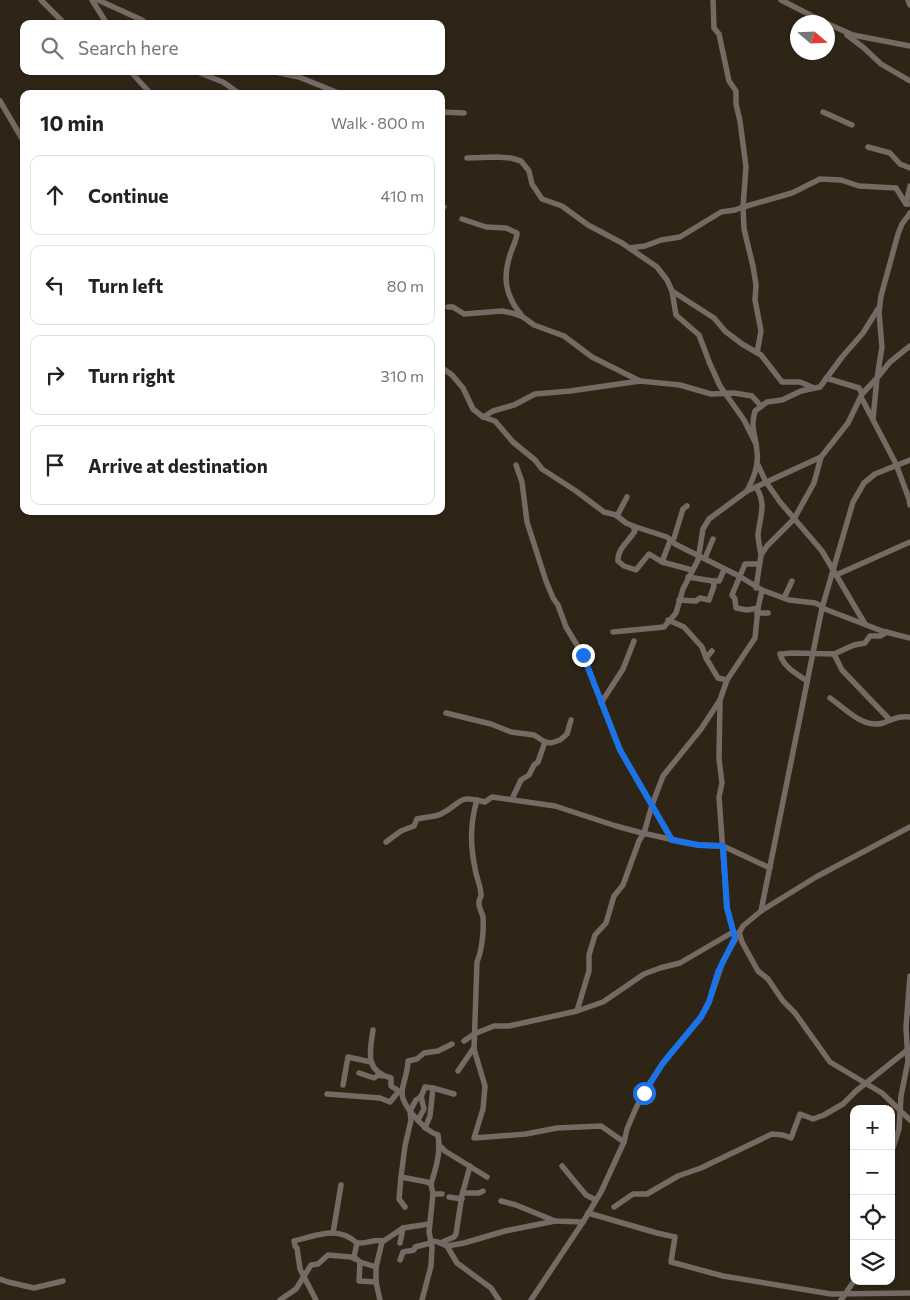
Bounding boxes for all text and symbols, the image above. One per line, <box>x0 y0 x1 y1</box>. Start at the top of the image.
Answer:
north arrow <box>790 15 835 60</box>
search box <box>20 20 445 75</box>
icon: search <box>38 34 66 62</box>
text: Search here <box>78 36 178 59</box>
text: 10 min <box>40 110 104 135</box>
text: Walk · 800 m <box>331 113 425 132</box>
icon: ahead <box>41 181 69 209</box>
text: Continue <box>88 184 168 207</box>
text: 410 m <box>381 186 424 205</box>
icon: left <box>41 271 69 299</box>
text: Turn left <box>88 274 163 297</box>
text: 80 m <box>387 276 424 295</box>
icon: right <box>41 361 69 389</box>
text: Turn right <box>88 364 175 387</box>
text: 310 m <box>381 366 424 385</box>
icon: arrive <box>41 451 69 479</box>
text: Arrive at destination <box>88 454 268 477</box>
route end <box>572 644 595 667</box>
route start <box>633 1082 656 1105</box>
map controls <box>850 1105 895 1285</box>
button: + <box>850 1105 895 1150</box>
button: − <box>850 1150 895 1195</box>
button: locate <box>850 1195 895 1240</box>
button: layers <box>850 1240 895 1285</box>

